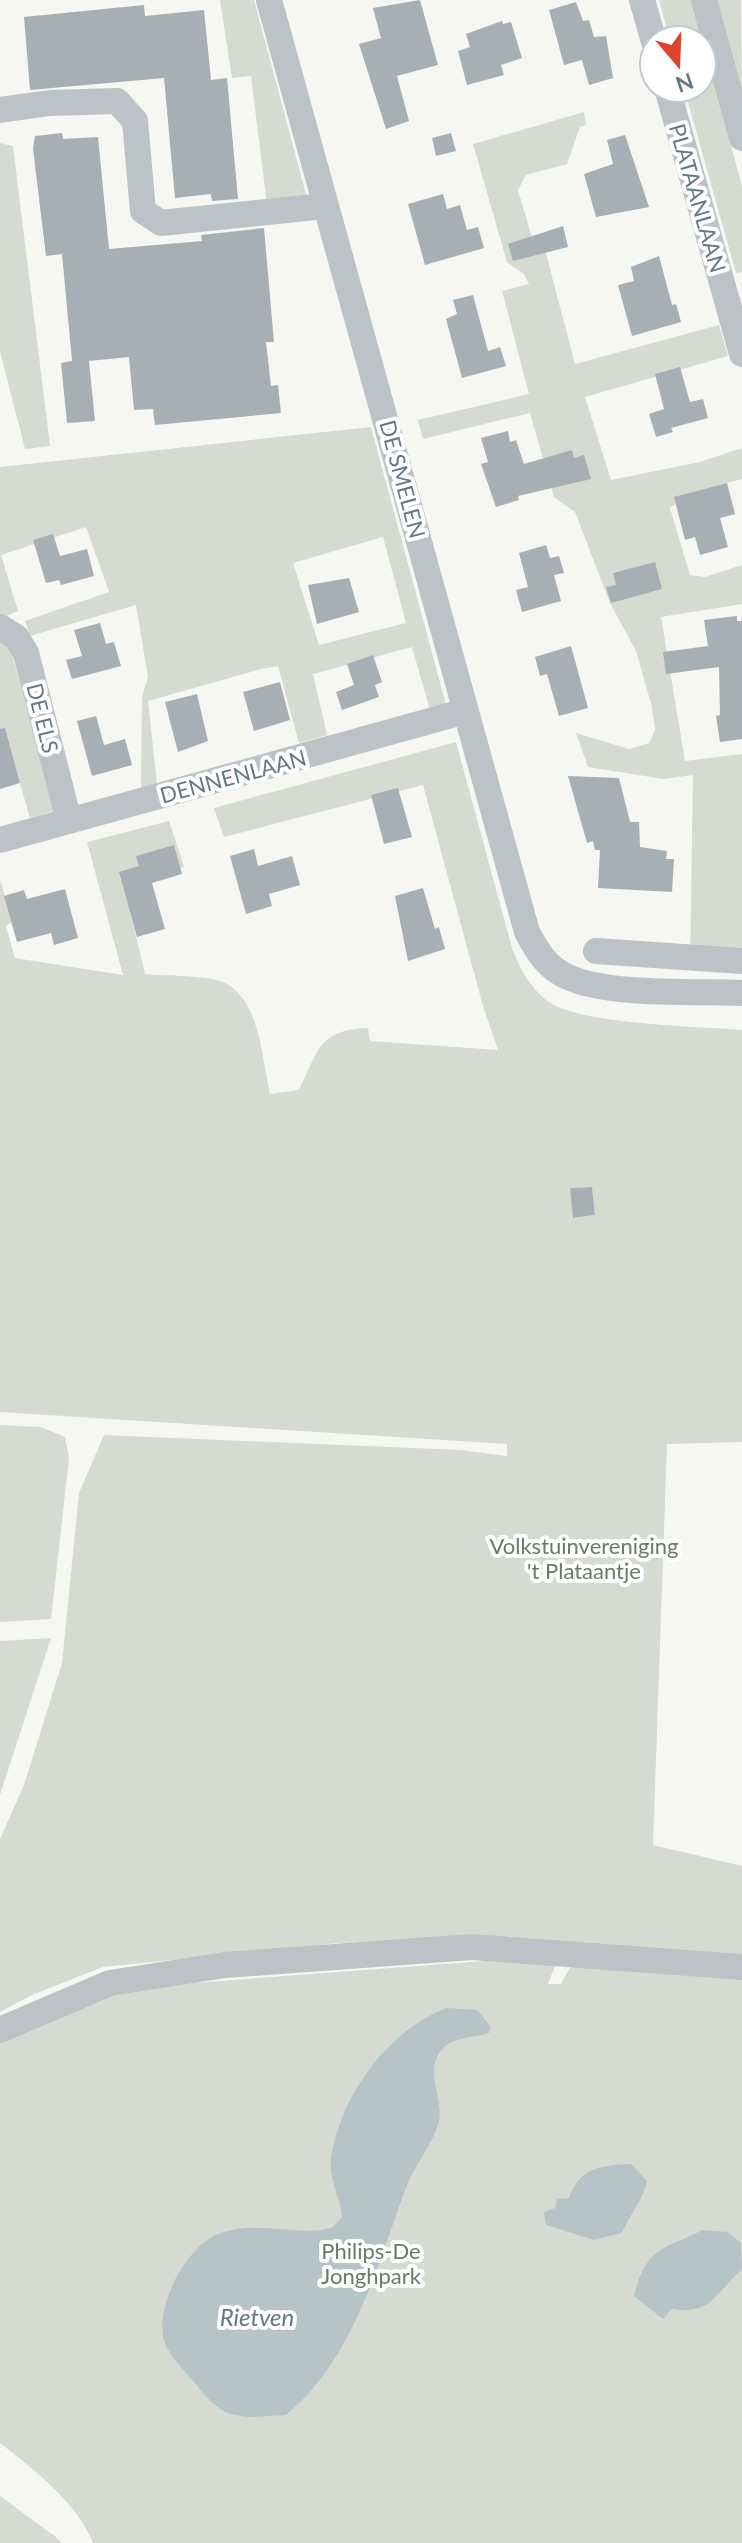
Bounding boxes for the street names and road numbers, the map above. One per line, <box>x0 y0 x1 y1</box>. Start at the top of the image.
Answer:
street label: PLATAANLAAN <box>664 120 732 276</box>
street label: DE SMELEN <box>374 417 432 541</box>
street label: DE ELS <box>21 680 65 756</box>
street label: DENNENLAAN <box>157 743 309 809</box>

